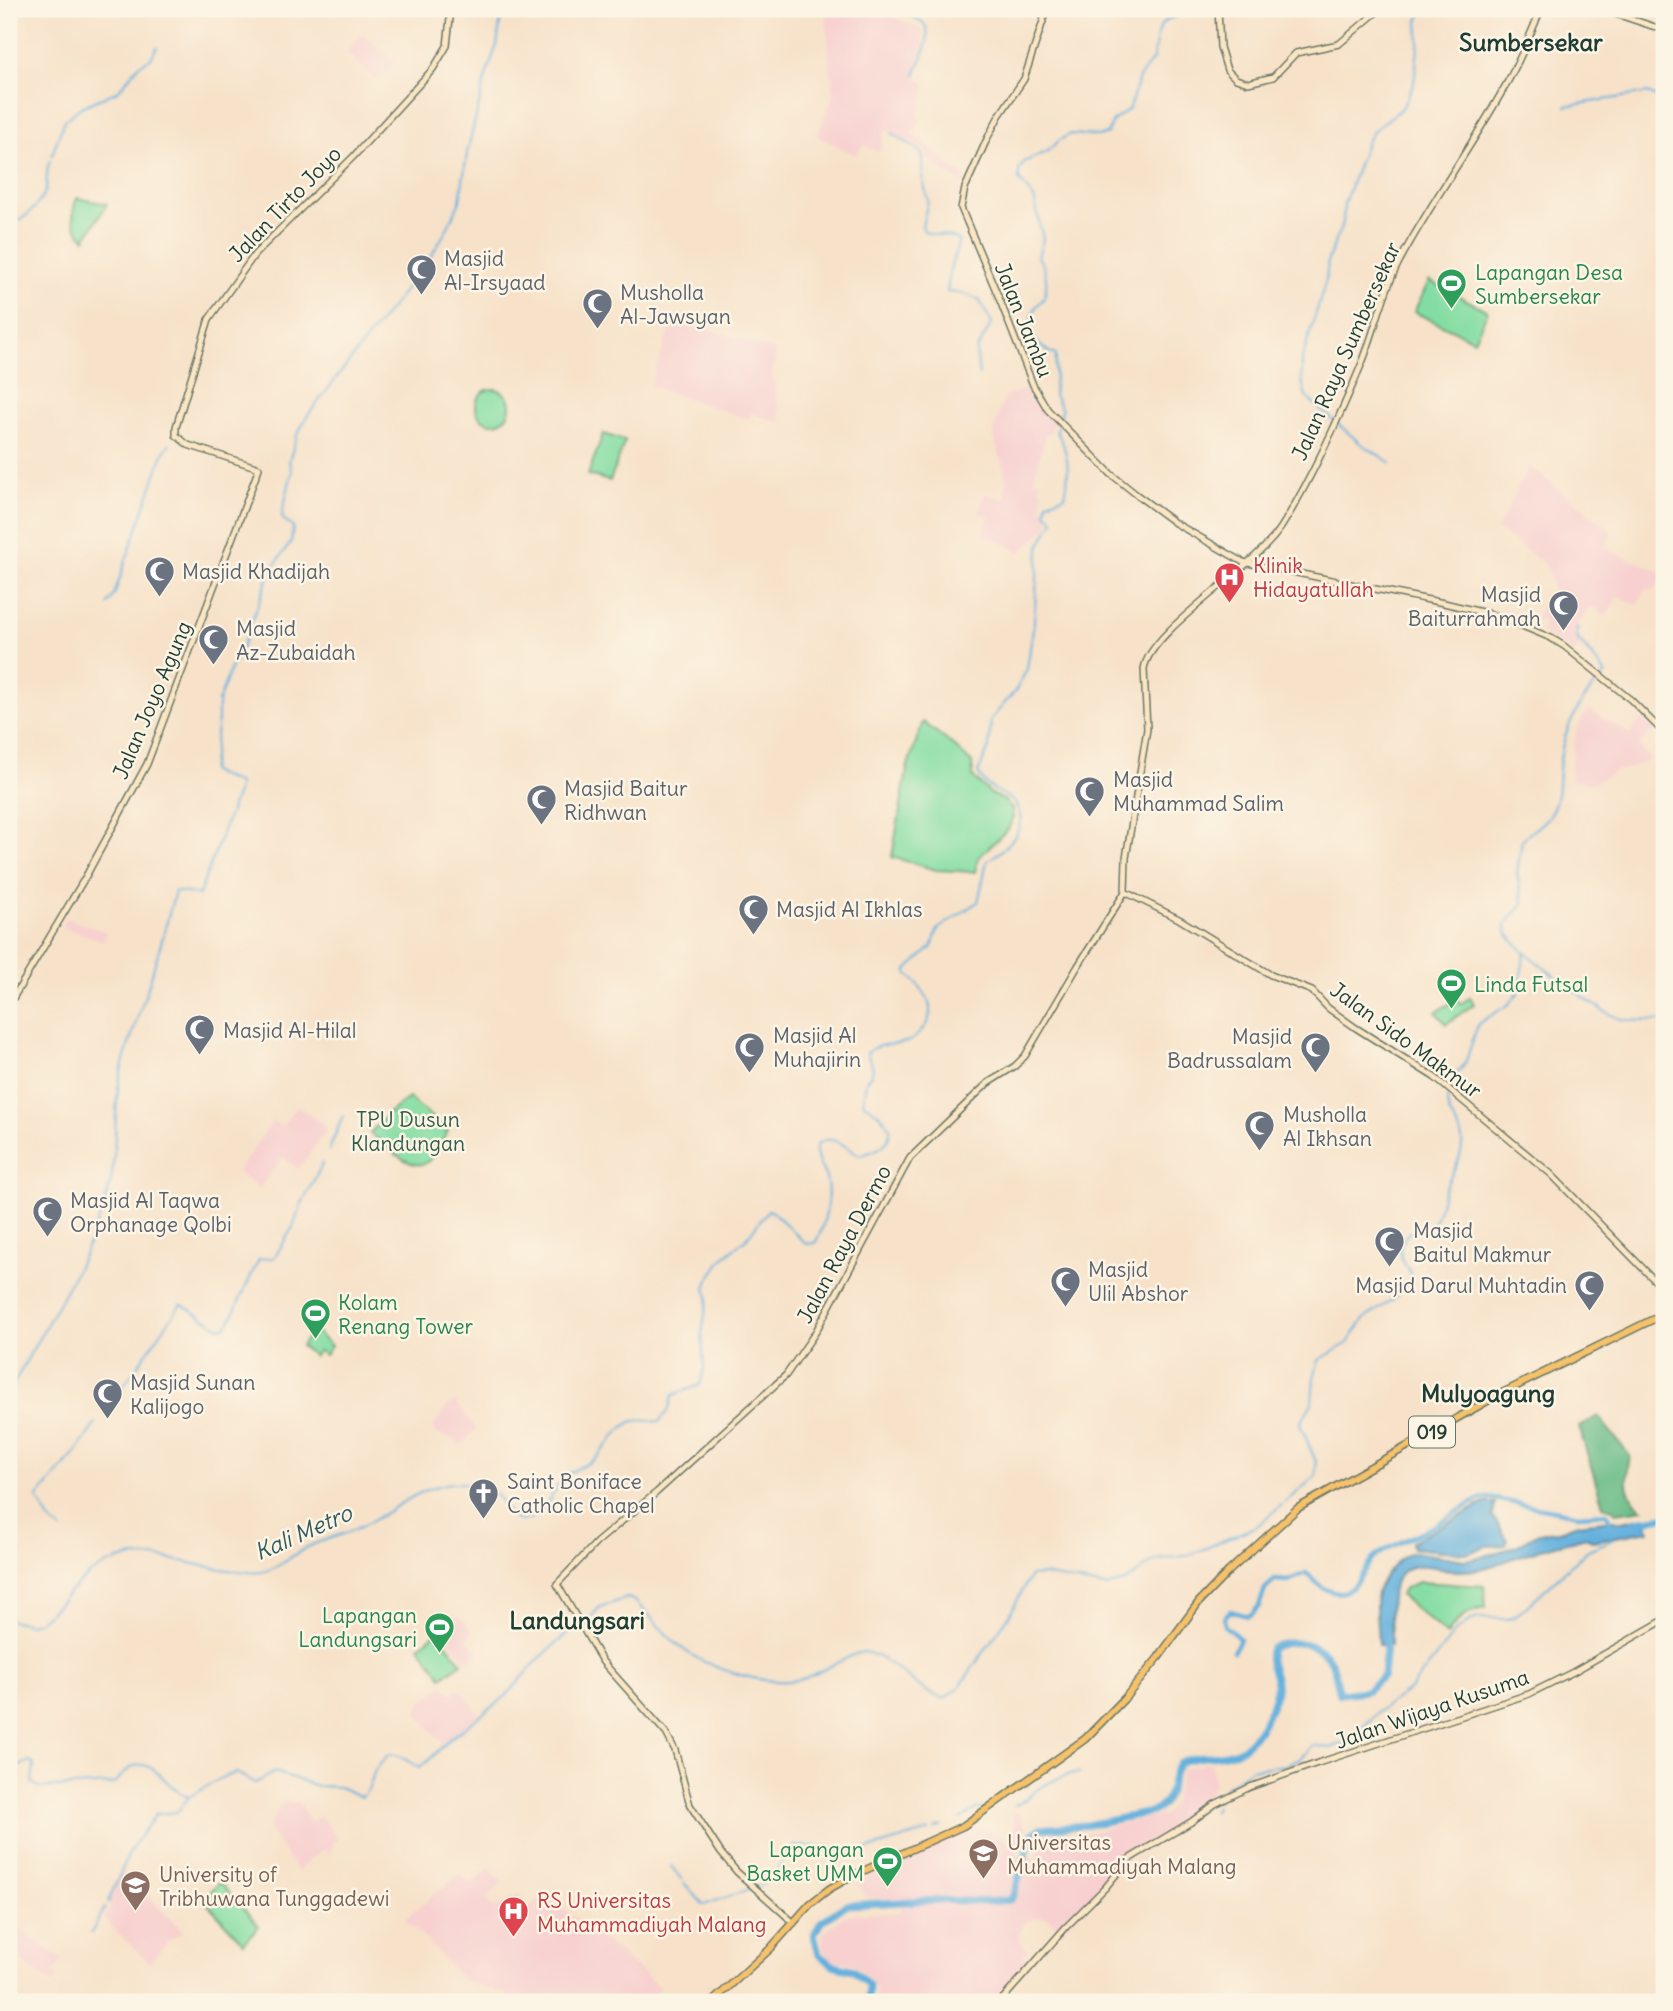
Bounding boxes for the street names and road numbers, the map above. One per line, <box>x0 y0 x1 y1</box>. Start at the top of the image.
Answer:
street label: Jalan Tirto Joyo <box>223 140 347 268</box>
street label: Jalan Raya Sumbersekar <box>1286 237 1407 464</box>
street label: Jalan Jambu <box>989 259 1059 381</box>
street label: Jalan Joyo Agung <box>107 617 197 783</box>
street label: Jalan Sido Makmur <box>1325 976 1487 1104</box>
street label: Jalan Raya Dermo <box>791 1160 897 1328</box>
road number: 019 <box>1409 1416 1455 1448</box>
street label: Jalan Wijaya Kusuma <box>1332 1663 1532 1755</box>

